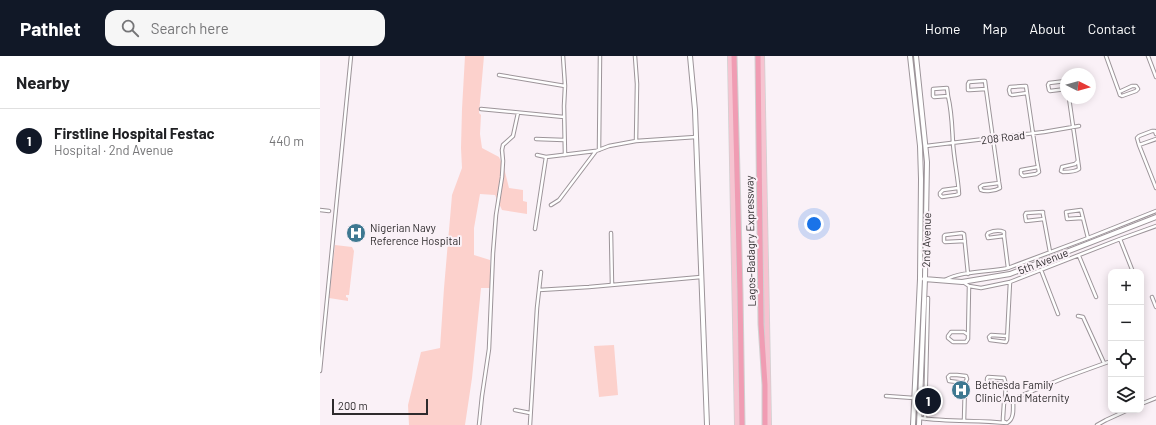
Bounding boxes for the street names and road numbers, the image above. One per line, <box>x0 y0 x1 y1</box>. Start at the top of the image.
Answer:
street label: 208 Road <box>980 128 1026 146</box>
street label: Lagos-Badagry Expressway <box>742 175 758 307</box>
street label: 2nd Avenue <box>919 212 933 268</box>
street label: 5th Avenue <box>1016 245 1070 277</box>

